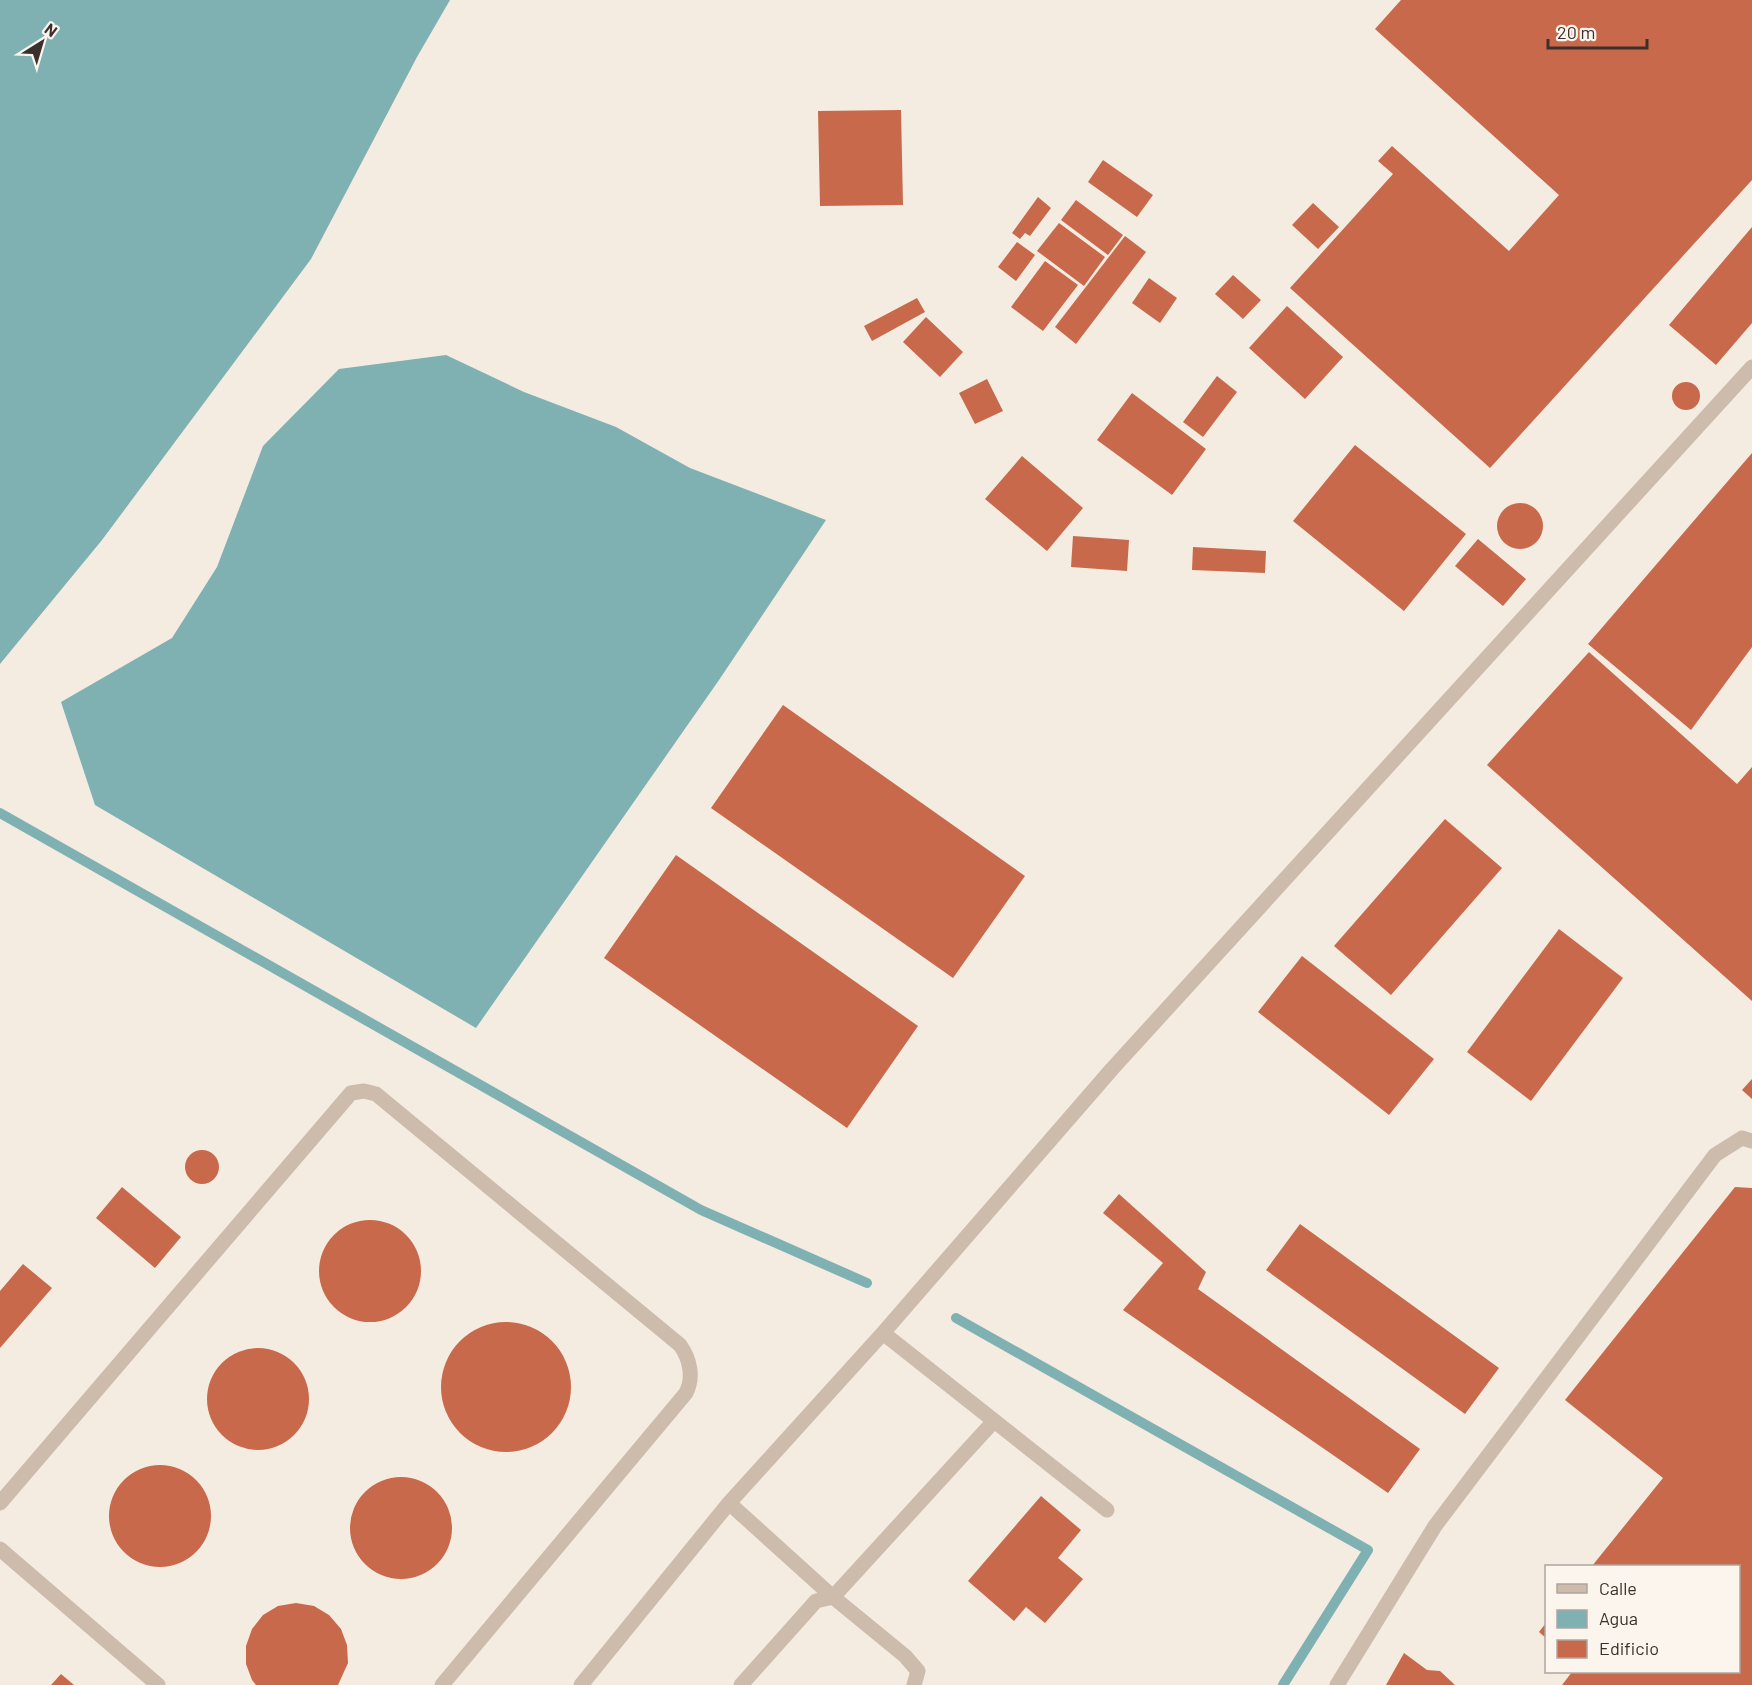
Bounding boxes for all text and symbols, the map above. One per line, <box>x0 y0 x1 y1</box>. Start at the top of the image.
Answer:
north arrow <box>12 12 72 72</box>
scale bar <box>1548 12 1647 50</box>
text: N <box>41 19 61 40</box>
text: 20 m <box>1557 21 1595 43</box>
legend <box>1545 1565 1740 1673</box>
text: Calle <box>1599 1577 1637 1599</box>
text: Agua <box>1599 1607 1638 1629</box>
text: Edificio <box>1599 1637 1659 1659</box>

